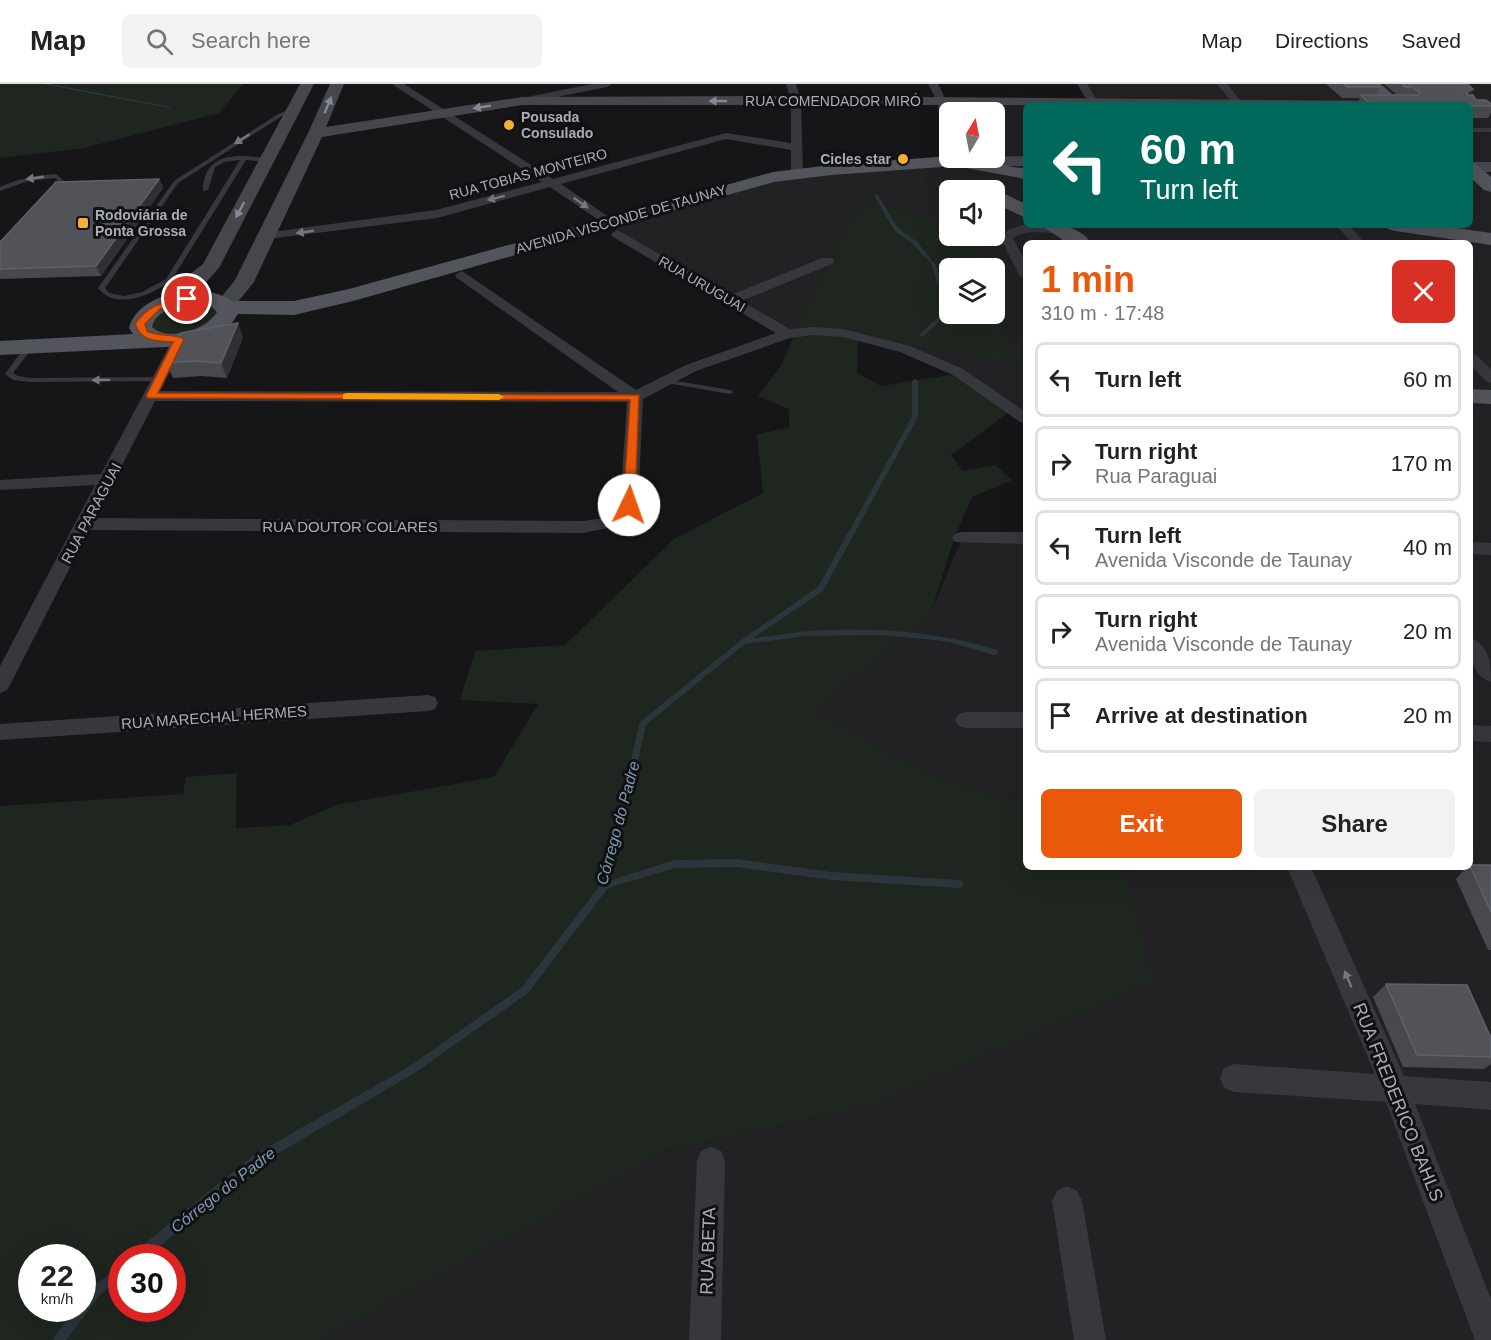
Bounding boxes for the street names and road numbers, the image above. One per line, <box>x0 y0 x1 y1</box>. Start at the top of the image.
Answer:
street label: RUA COMENDADOR MIRÓ <box>745 93 921 109</box>
street label: RUA TOBIAS MONTEIRO <box>447 145 609 203</box>
street label: AVENIDA VISCONDE DE TAUNAY <box>514 181 729 257</box>
street label: RUA URUGUAI <box>656 253 748 315</box>
street label: RUA PARAGUAI <box>57 460 125 566</box>
street label: RUA DOUTOR COLARES <box>262 518 438 535</box>
street label: RUA MARECHAL HERMES <box>121 702 307 732</box>
street label: RUA FREDERICO BAHLS <box>1349 1000 1447 1204</box>
street label: RUA BETA <box>696 1207 720 1295</box>

